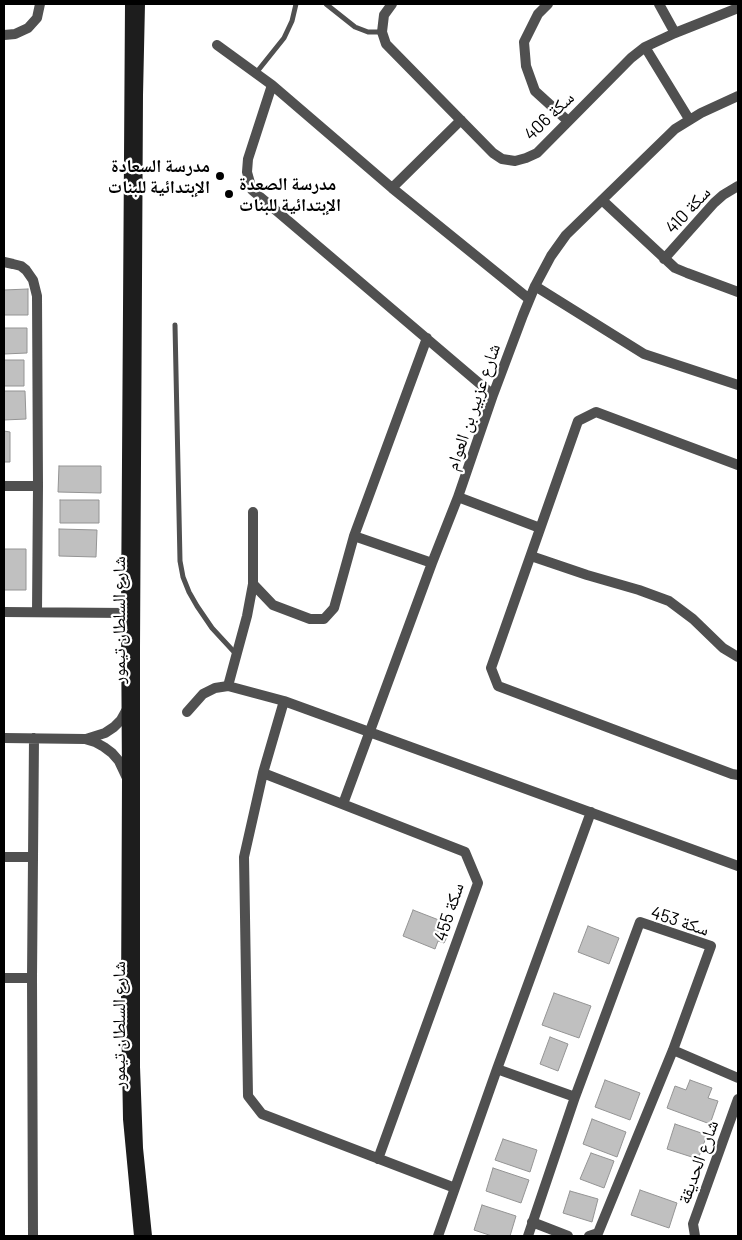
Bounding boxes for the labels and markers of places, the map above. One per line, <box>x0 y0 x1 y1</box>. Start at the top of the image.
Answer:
place label: مدرسة السعادة الإبتدائية للبنات <box>108 155 210 198</box>
marker: مدرسة السعادة الإبتدائية للبنات <box>214 170 226 182</box>
place label: مدرسة الصعدة الإبتدائية للبنات <box>239 173 341 215</box>
marker: مدرسة الصعدة الإبتدائية للبنات <box>223 188 235 200</box>

